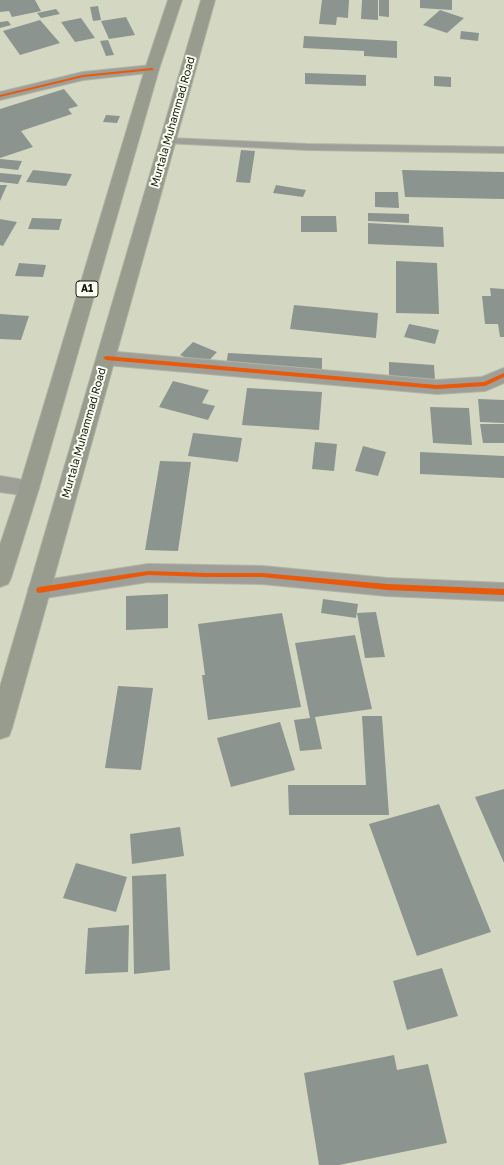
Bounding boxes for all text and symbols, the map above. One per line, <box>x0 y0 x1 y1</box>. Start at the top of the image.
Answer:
street label: Murtala Muhammad Road <box>148 55 198 189</box>
road number: A1 <box>76 281 98 297</box>
street label: Murtala Muhammad Road <box>59 366 109 500</box>

